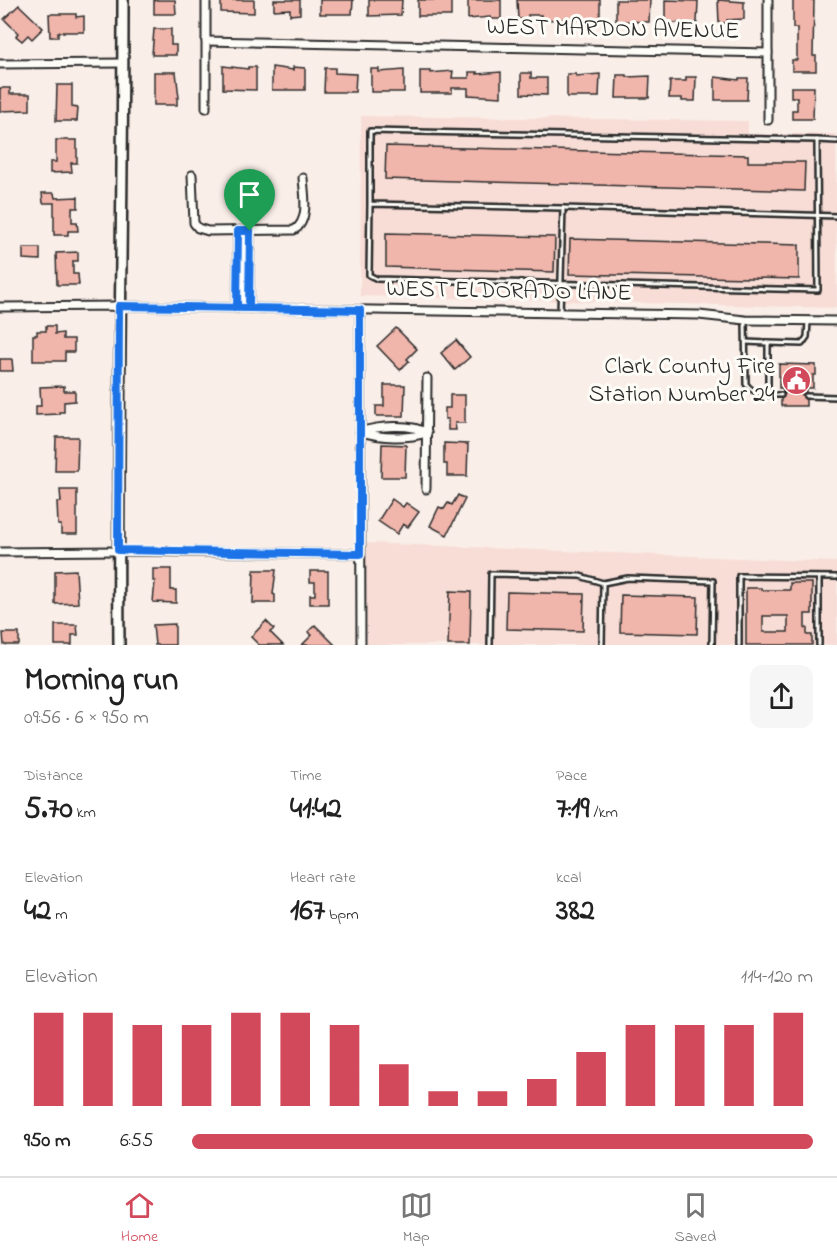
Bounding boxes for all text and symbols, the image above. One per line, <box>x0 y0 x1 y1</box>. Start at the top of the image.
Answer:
street label: WEST MARDON AVENUE <box>486 10 740 50</box>
pin <box>224 169 275 231</box>
icon: arrive <box>233 178 266 211</box>
street label: WEST ELDORADO LANE <box>386 272 632 312</box>
place label: Clark County Fire Station Number 24 <box>589 350 775 413</box>
public building icon: Clark County Fire Station Number 24 <box>780 365 812 397</box>
text: Morning run <box>24 657 178 705</box>
button: share <box>750 665 813 728</box>
text: 09:56 · 6 × 950 m <box>24 704 149 733</box>
text: Distance <box>24 764 83 788</box>
text: Time <box>290 764 322 788</box>
text: Pace <box>556 764 587 788</box>
text: 5.70 <box>24 788 73 832</box>
text: 41:42 <box>290 788 342 832</box>
text: 7:19 <box>556 788 589 832</box>
text: km <box>73 801 96 825</box>
text: /km <box>589 801 618 825</box>
text: Elevation <box>24 866 83 890</box>
text: Heart rate <box>290 866 356 890</box>
text: kcal <box>556 866 581 890</box>
text: 42 <box>24 890 51 934</box>
text: 167 <box>290 890 325 934</box>
text: 382 <box>556 890 595 934</box>
text: m <box>51 903 68 927</box>
text: bpm <box>325 903 359 927</box>
text: Elevation <box>24 963 98 992</box>
text: 114–120 m <box>741 963 813 992</box>
text: 950 m <box>24 1127 71 1156</box>
text: 6:55 <box>120 1127 153 1156</box>
tab: Home <box>121 1189 158 1249</box>
tab: Map <box>400 1189 433 1249</box>
tab: Saved <box>674 1189 716 1249</box>

